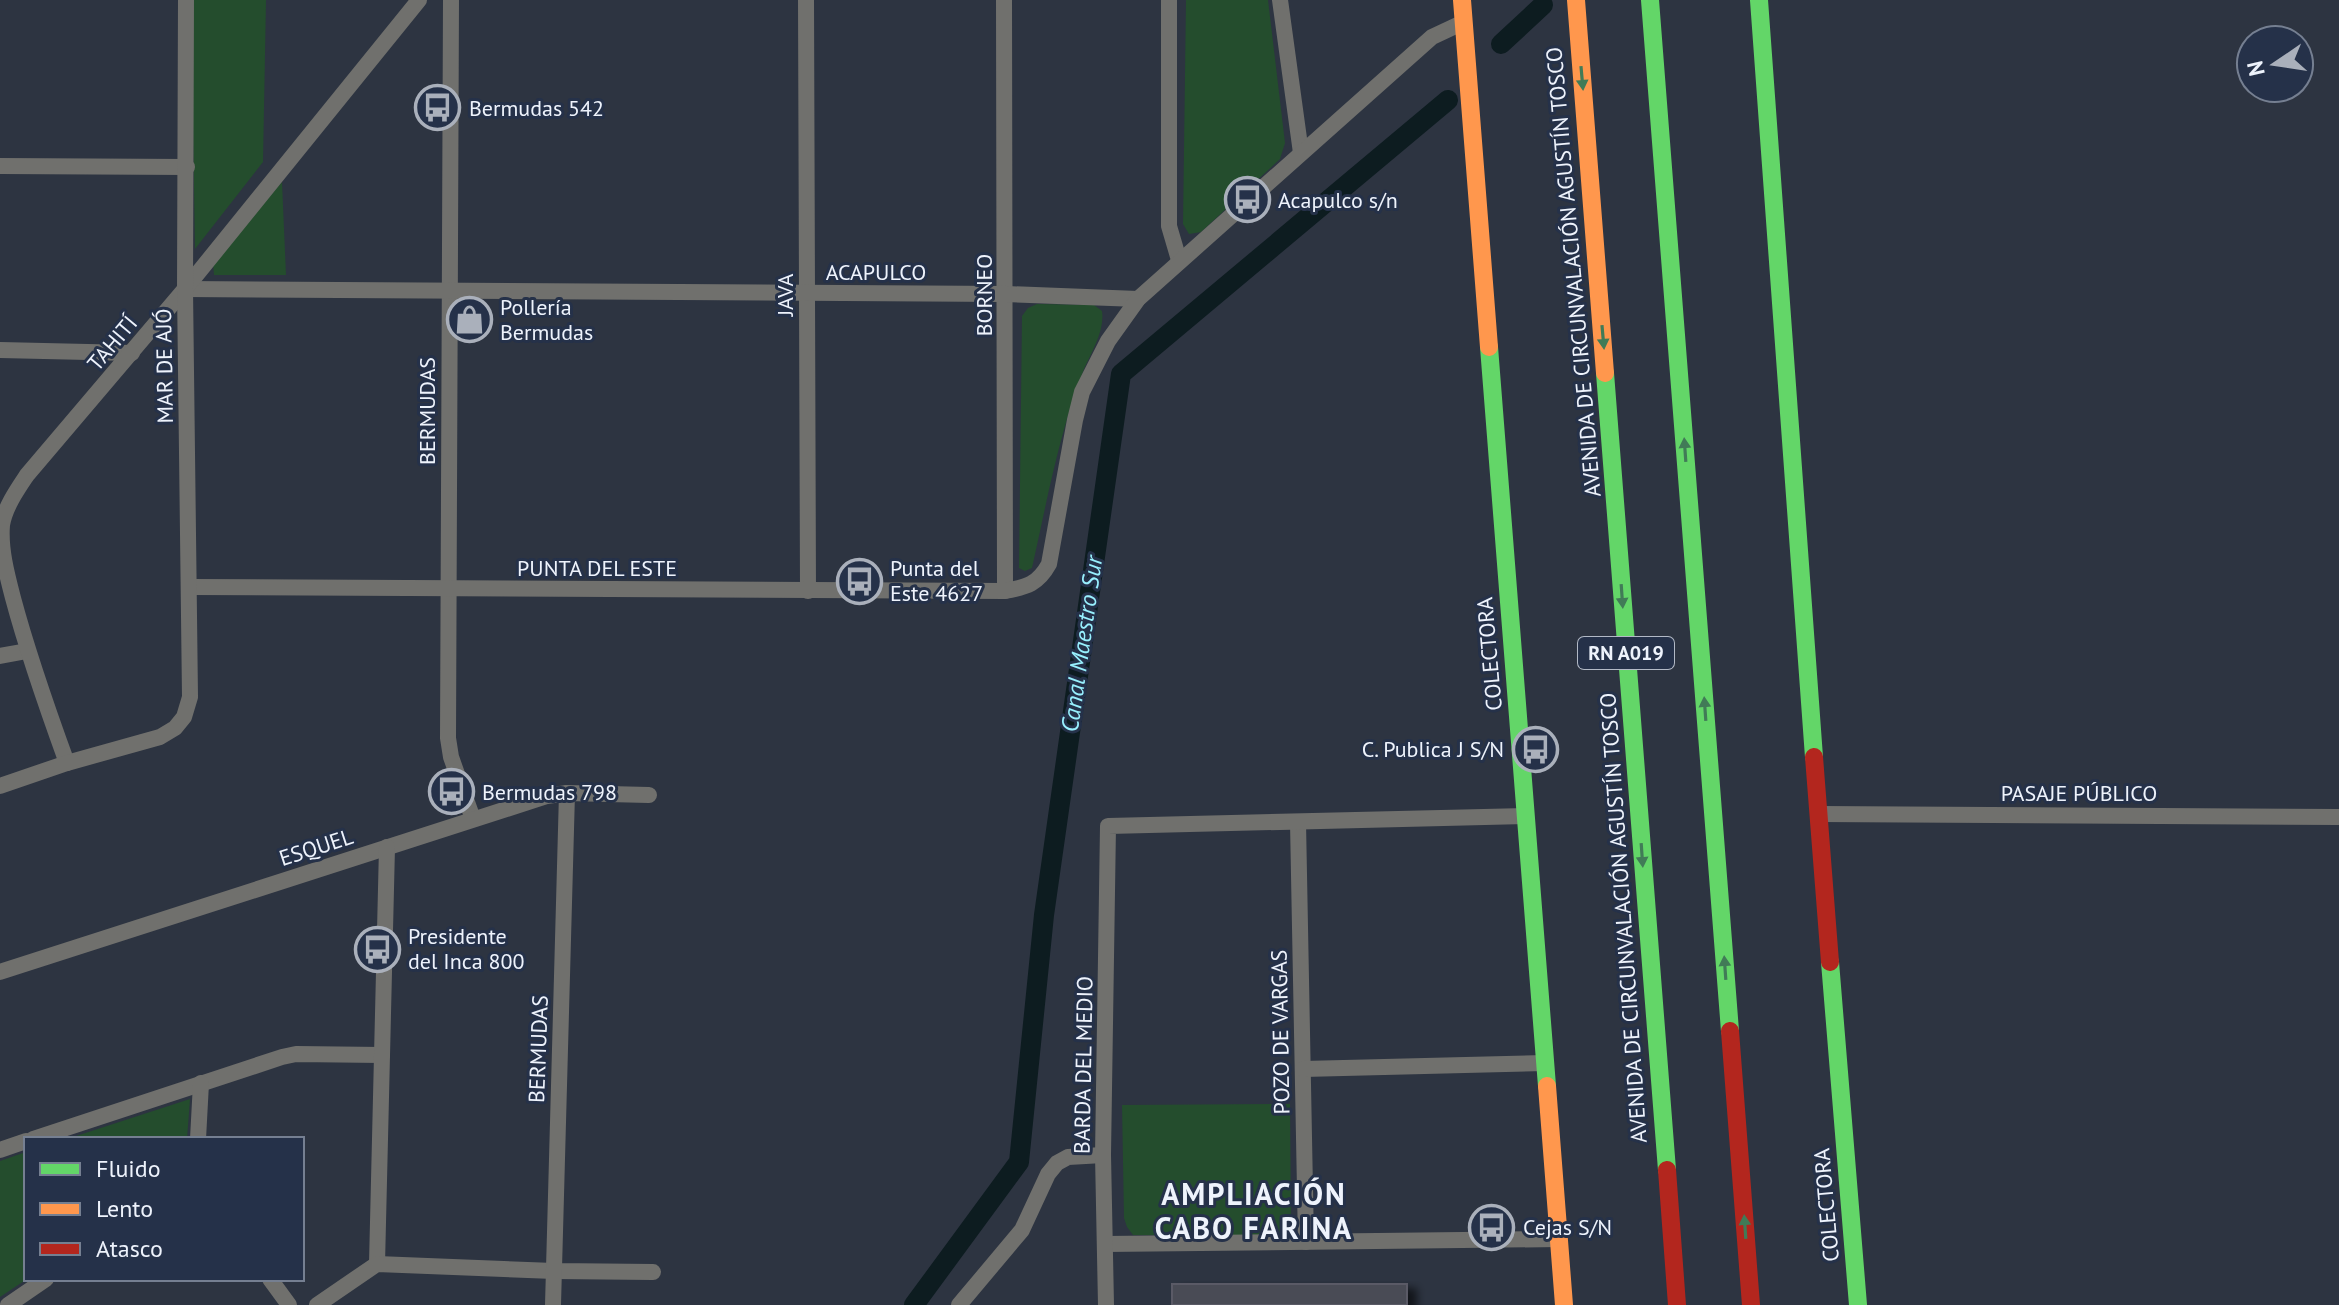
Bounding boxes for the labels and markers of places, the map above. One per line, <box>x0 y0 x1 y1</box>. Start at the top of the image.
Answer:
bus stop icon: Bermudas 542 <box>414 84 462 132</box>
place label: Bermudas 542 <box>469 94 604 122</box>
bus stop icon: Acapulco s/n <box>1223 176 1271 224</box>
place label: Acapulco s/n <box>1278 186 1398 214</box>
place label: Pollería Bermudas <box>500 293 593 346</box>
shop icon: Pollería Bermudas <box>445 296 493 344</box>
place label: Punta del Este 4627 <box>890 554 983 607</box>
bus stop icon: Punta del Este 4627 <box>835 557 883 605</box>
bus stop icon: C. Publica J S/N <box>1511 725 1559 773</box>
place label: C. Publica J S/N <box>1362 735 1504 763</box>
bus stop icon: Bermudas 798 <box>427 768 475 816</box>
place label: Bermudas 798 <box>482 778 617 806</box>
place label: Presidente del Inca 800 <box>408 922 524 975</box>
bus stop icon: Presidente del Inca 800 <box>353 925 401 973</box>
bus stop icon: Cejas S/N <box>1468 1203 1516 1251</box>
place label: Cejas S/N <box>1523 1213 1612 1241</box>

